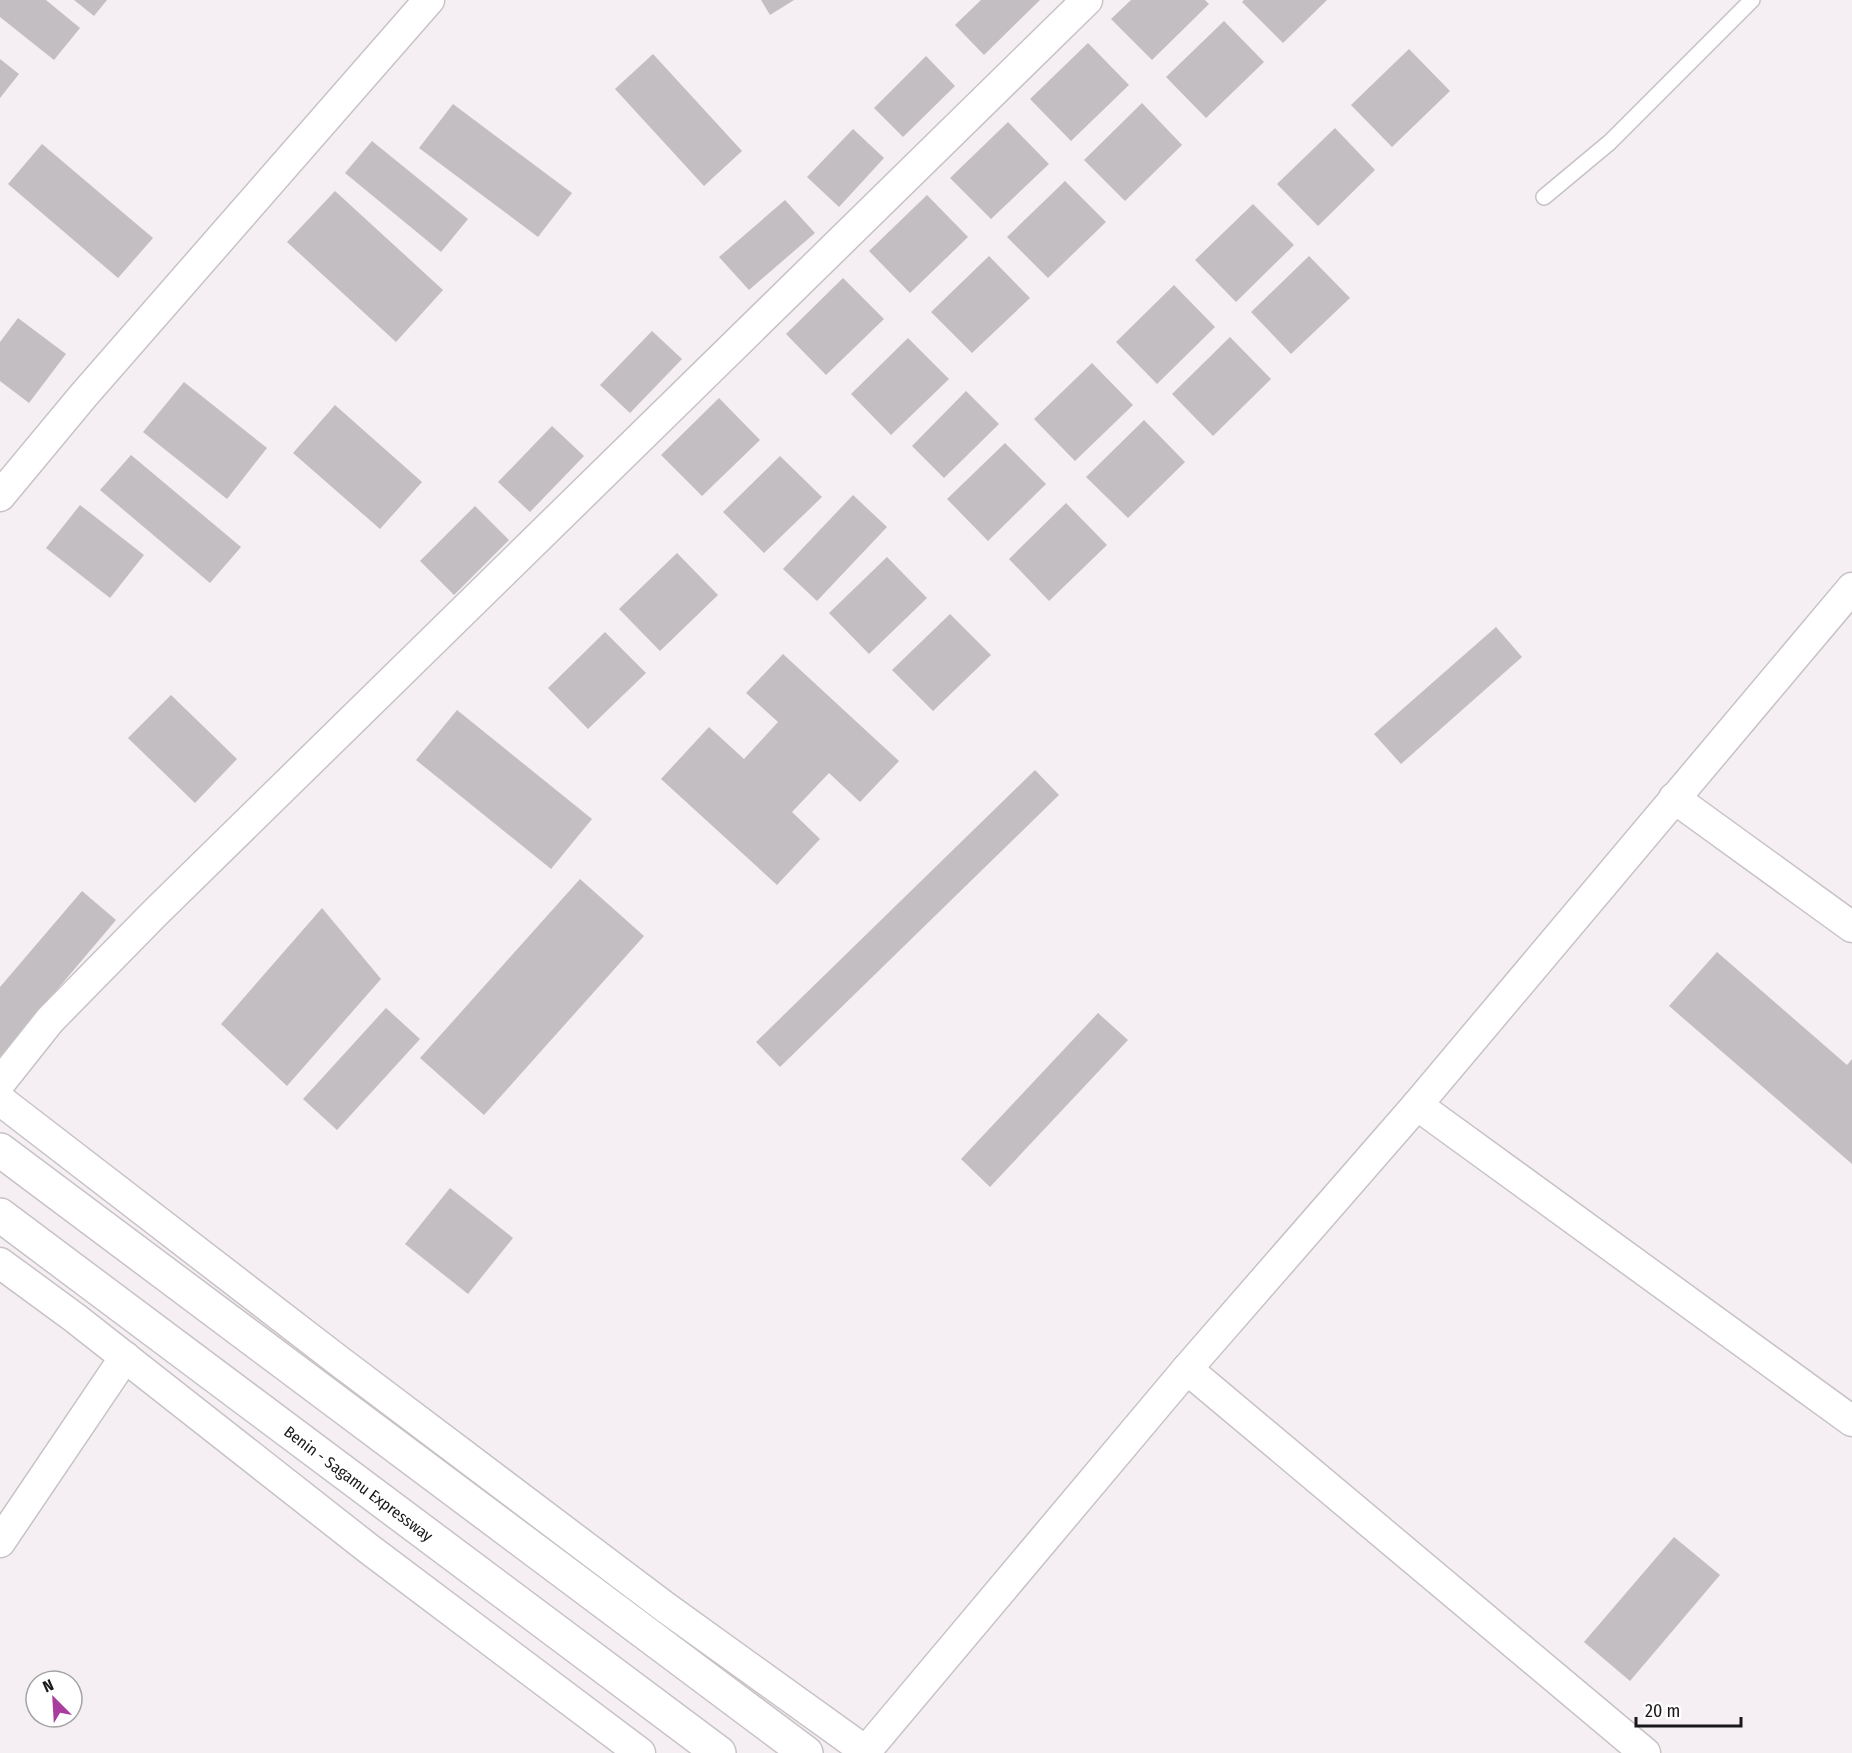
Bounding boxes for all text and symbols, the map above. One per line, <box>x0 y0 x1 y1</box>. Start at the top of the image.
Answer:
street label: Benin - Sagamu Expressway <box>281 1422 437 1546</box>
north arrow <box>24 1669 84 1729</box>
text: N <box>40 1675 56 1696</box>
scale bar <box>1636 1690 1741 1728</box>
text: 20 m <box>1645 1700 1680 1722</box>

